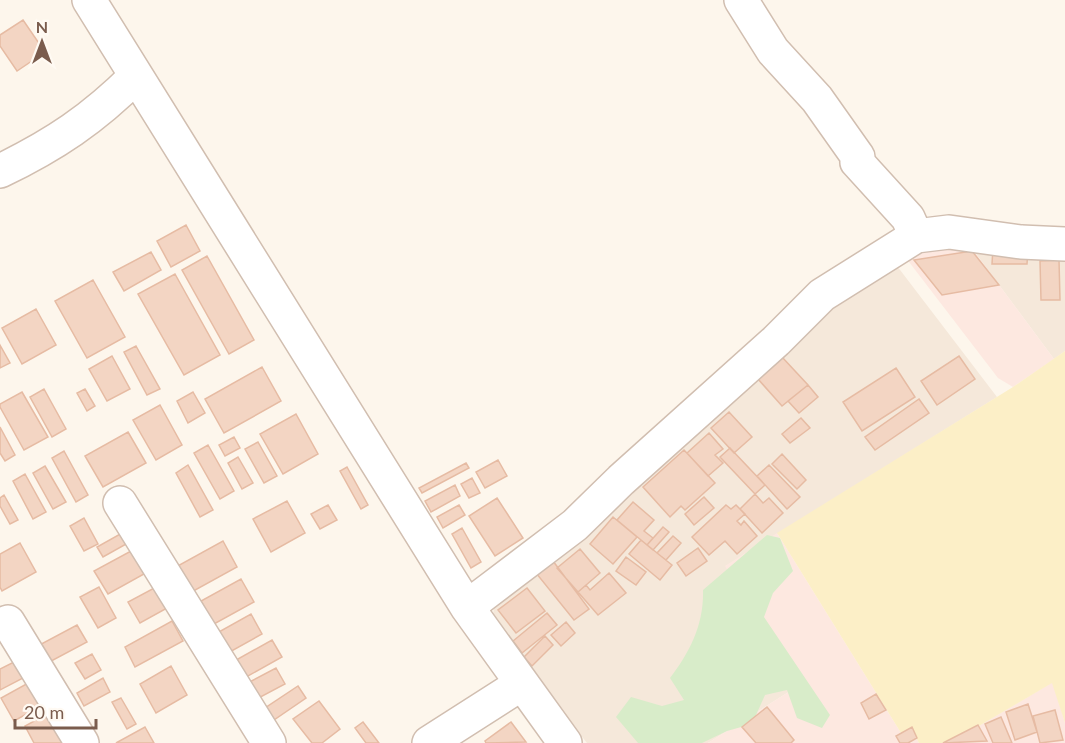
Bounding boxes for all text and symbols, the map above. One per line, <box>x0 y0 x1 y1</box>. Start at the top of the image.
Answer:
north arrow <box>12 12 72 72</box>
text: N <box>36 17 48 36</box>
scale bar <box>15 692 96 730</box>
text: 20 m <box>24 701 64 723</box>

